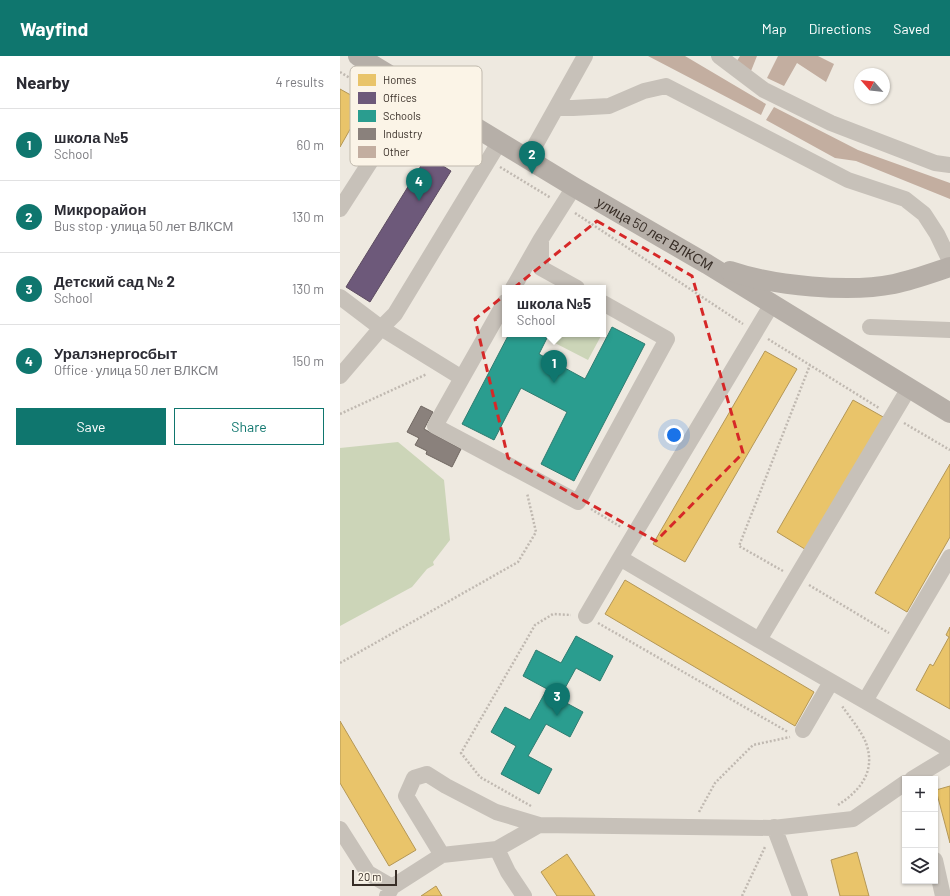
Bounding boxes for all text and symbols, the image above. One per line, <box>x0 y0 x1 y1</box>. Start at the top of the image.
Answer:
text: Wayfind <box>20 17 88 40</box>
text: Map <box>762 20 787 37</box>
text: Directions <box>809 20 871 37</box>
text: Saved <box>893 20 930 37</box>
legend <box>350 66 482 166</box>
north arrow <box>854 68 890 104</box>
text: Nearby <box>16 72 70 92</box>
text: Homes <box>383 73 416 86</box>
text: 4 results <box>276 74 324 90</box>
text: Offices <box>383 91 417 104</box>
text: Schools <box>383 109 421 122</box>
text: Industry <box>383 127 422 140</box>
text: школа №5 <box>54 128 128 146</box>
text: 1 <box>27 137 31 153</box>
text: 60 m <box>297 137 324 153</box>
pin: 2 <box>519 141 545 174</box>
text: Other <box>383 145 410 158</box>
text: School <box>54 146 92 162</box>
pin: 4 <box>406 168 432 201</box>
street label: улица 50 лет ВЛКСМ <box>594 193 716 274</box>
text: Микрорайон <box>54 200 147 218</box>
text: 2 <box>25 209 33 225</box>
text: 130 m <box>292 209 324 225</box>
text: Bus stop · улица 50 лет ВЛКСМ <box>54 218 233 234</box>
text: Детский сад № 2 <box>54 272 175 290</box>
text: 3 <box>25 281 33 297</box>
text: 130 m <box>292 281 324 297</box>
popup <box>502 285 606 337</box>
text: School <box>54 290 92 306</box>
text: школа №5 <box>517 294 591 312</box>
text: School <box>517 312 555 328</box>
text: Уралэнергосбыт <box>54 344 177 362</box>
pin: 1 <box>541 350 567 383</box>
text: 4 <box>25 353 33 369</box>
text: 150 m <box>292 353 324 369</box>
text: Office · улица 50 лет ВЛКСМ <box>54 362 218 378</box>
button: Save <box>16 408 166 445</box>
button: Share <box>174 408 324 445</box>
your location <box>664 425 684 445</box>
pin: 3 <box>544 683 570 716</box>
map controls <box>902 776 938 884</box>
button: + <box>902 776 938 812</box>
button: − <box>902 812 938 848</box>
button: layers <box>902 848 938 884</box>
scale bar <box>352 868 397 887</box>
text: 20 m <box>358 870 381 883</box>

